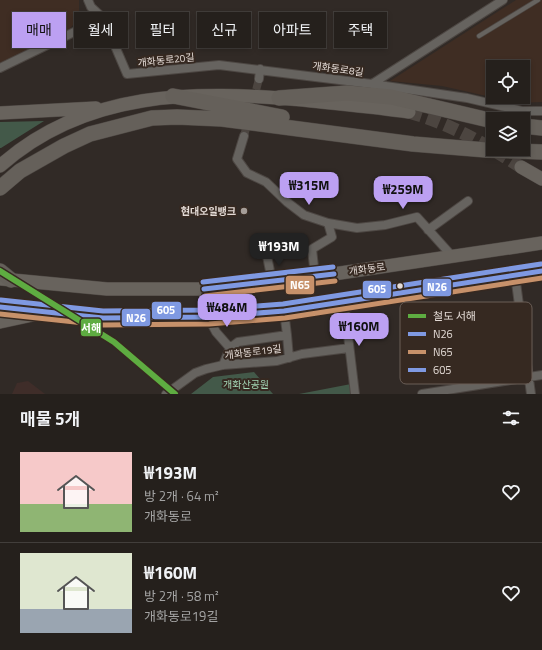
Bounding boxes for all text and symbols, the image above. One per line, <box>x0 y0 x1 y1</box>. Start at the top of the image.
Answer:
chip: 매매 <box>12 12 66 48</box>
chip: 월세 <box>74 12 128 48</box>
chip: 필터 <box>136 12 189 48</box>
chip: 신규 <box>197 12 251 48</box>
chip: 아파트 <box>259 12 326 48</box>
chip: 주택 <box>334 12 387 48</box>
street label: 개화동로20길 <box>137 50 195 70</box>
street label: 개화동로8길 <box>311 58 365 80</box>
map controls <box>486 60 530 156</box>
button: locate <box>486 60 530 104</box>
button: layers <box>486 112 530 156</box>
pin: ₩315M <box>281 172 337 206</box>
text: ₩315M <box>289 175 329 195</box>
pin: ₩259M <box>375 176 431 210</box>
text: ₩259M <box>383 179 423 199</box>
place label: 현대오일뱅크 <box>181 204 236 219</box>
marker: 현대오일뱅크 <box>239 206 249 216</box>
pin: ₩193M <box>251 233 307 267</box>
text: ₩193M <box>259 236 299 256</box>
street label: 개화동로 <box>348 259 386 279</box>
line badge: N65 <box>285 275 315 295</box>
text: N65 <box>290 277 310 293</box>
line badge: N26 <box>422 278 452 297</box>
text: N26 <box>427 279 447 295</box>
line badge: 605 <box>362 280 392 299</box>
text: 605 <box>368 281 386 297</box>
unlabelled marker <box>395 281 405 291</box>
pin: ₩484M <box>199 294 255 328</box>
text: ₩484M <box>207 297 247 317</box>
line badge: 605 <box>151 301 182 320</box>
text: 605 <box>157 302 175 318</box>
legend <box>400 302 532 384</box>
line badge: N26 <box>121 308 151 327</box>
text: 철도 서해 <box>433 308 476 324</box>
text: N26 <box>126 310 146 326</box>
pin: ₩160M <box>331 313 387 347</box>
text: ₩160M <box>339 316 379 336</box>
line badge: 서해 <box>80 318 102 337</box>
text: 서해 <box>81 320 101 336</box>
text: N26 <box>433 326 453 342</box>
street label: 개화동로19길 <box>224 341 282 363</box>
text: N65 <box>433 344 453 360</box>
text: 605 <box>433 362 451 378</box>
park label: 개화산공원 <box>223 377 269 392</box>
text: 매물 5개 <box>20 406 80 432</box>
icon: filters <box>500 407 522 429</box>
text: ₩193M <box>144 460 197 486</box>
icon: home <box>52 468 100 516</box>
icon: heart <box>500 481 522 503</box>
text: 방 2개 · 64 m² <box>144 486 219 506</box>
text: 개화동로 <box>144 506 192 526</box>
text: ₩160M <box>144 560 197 586</box>
icon: home <box>52 569 100 617</box>
icon: heart <box>500 582 522 604</box>
text: 방 2개 · 58 m² <box>144 586 219 606</box>
text: 개화동로19길 <box>144 606 218 626</box>

